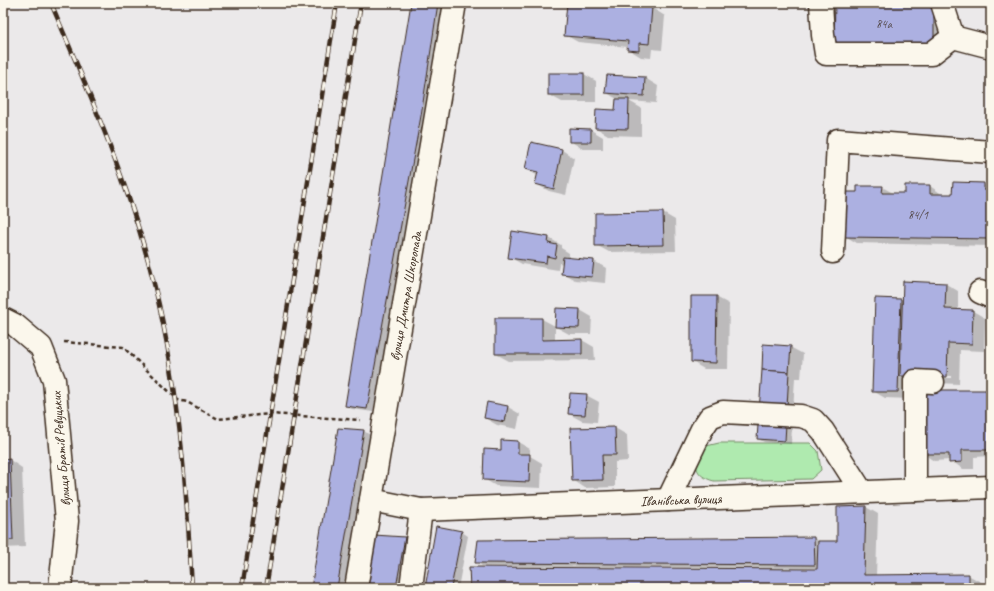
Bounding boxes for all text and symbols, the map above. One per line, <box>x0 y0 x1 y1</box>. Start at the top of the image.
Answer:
house number: 84а <box>876 16 893 32</box>
house number: 84/1 <box>908 207 929 223</box>
street label: вулиця Дмитра Шкоропада <box>386 229 426 362</box>
street label: вулиця Братів Ревуцьких <box>47 390 74 507</box>
street label: Іванівська вулиця <box>640 490 723 510</box>

